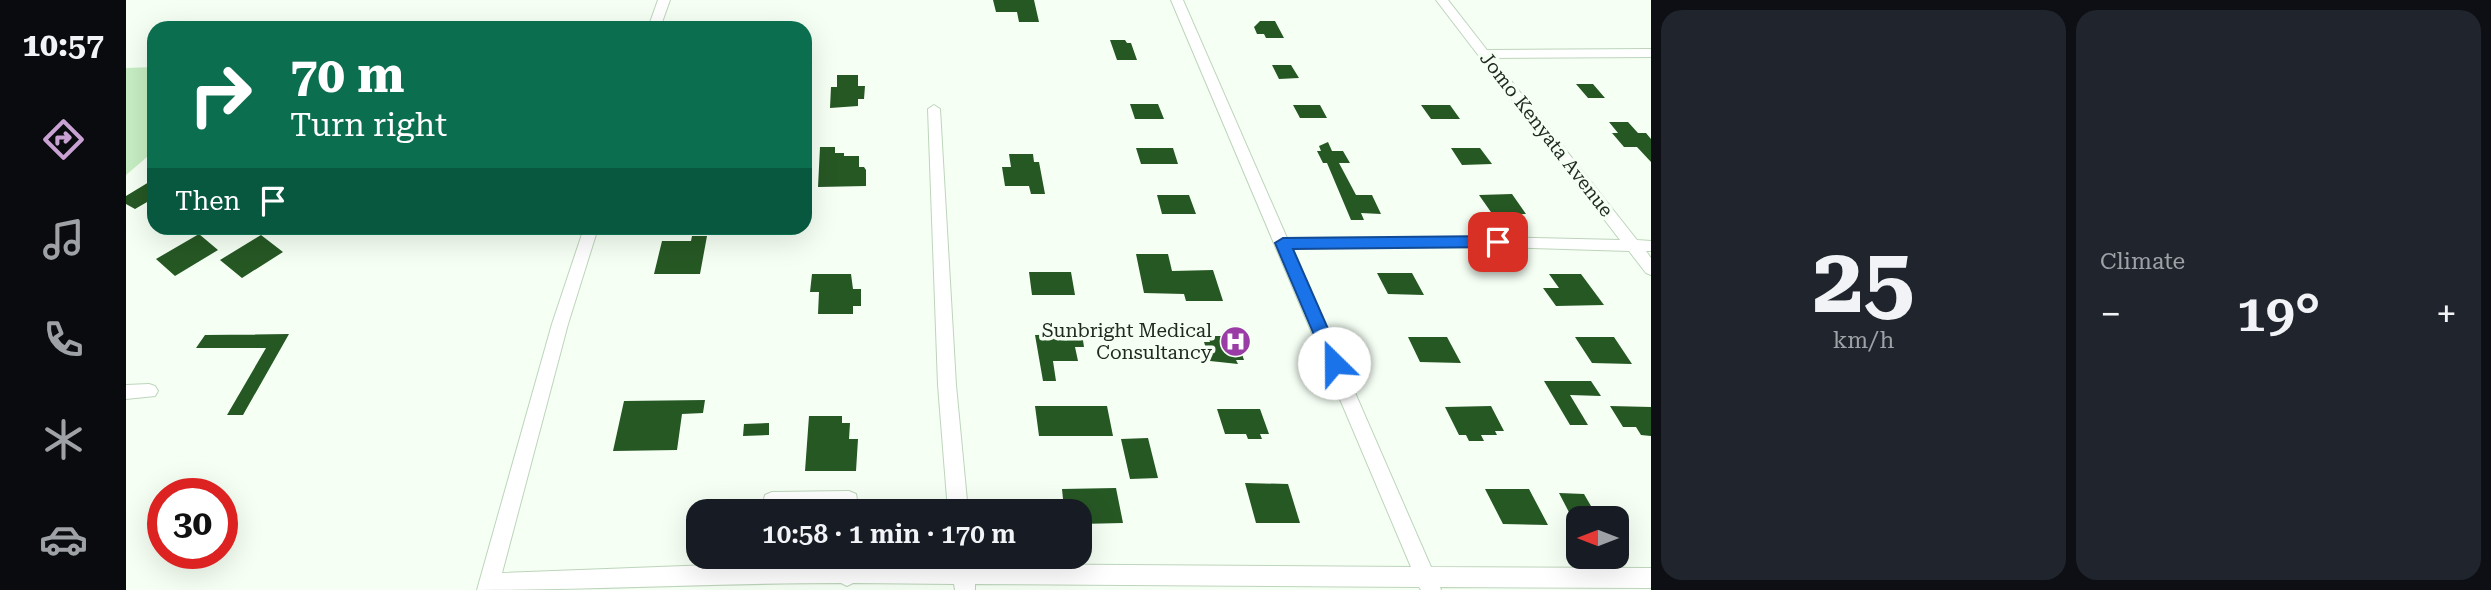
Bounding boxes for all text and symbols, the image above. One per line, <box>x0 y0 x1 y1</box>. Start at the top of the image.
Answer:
text: 10:57 <box>22 26 104 64</box>
text: 70 m <box>290 47 405 104</box>
street label: Jomo Kenyata Avenue <box>1475 47 1618 221</box>
icon: right <box>175 49 266 140</box>
text: Turn right <box>290 106 447 144</box>
icon: directions <box>39 115 88 164</box>
icon: arrive <box>254 182 292 220</box>
text: Then <box>175 186 240 216</box>
pin <box>1468 212 1528 272</box>
icon: music <box>39 215 88 264</box>
icon: arrive <box>1479 223 1517 261</box>
text: 25 <box>1813 228 1914 334</box>
text: Climate <box>2100 248 2185 275</box>
text: 19° <box>2237 283 2320 344</box>
text: − <box>2100 292 2121 336</box>
text: + <box>2436 292 2457 336</box>
icon: phone <box>39 315 88 364</box>
place label: Sunbright Medical Consultancy <box>1042 319 1213 364</box>
hospital icon: Sunbright Medical Consultancy <box>1218 324 1252 358</box>
position arrow <box>1297 326 1371 400</box>
text: km/h <box>1833 327 1894 354</box>
icon: climate <box>39 415 88 464</box>
speed limit sign: 30 <box>147 478 238 569</box>
north arrow <box>1566 506 1629 569</box>
map controls <box>1566 506 1629 569</box>
icon: car <box>39 515 88 564</box>
text: 10:58 · 1 min · 170 m <box>762 519 1016 549</box>

